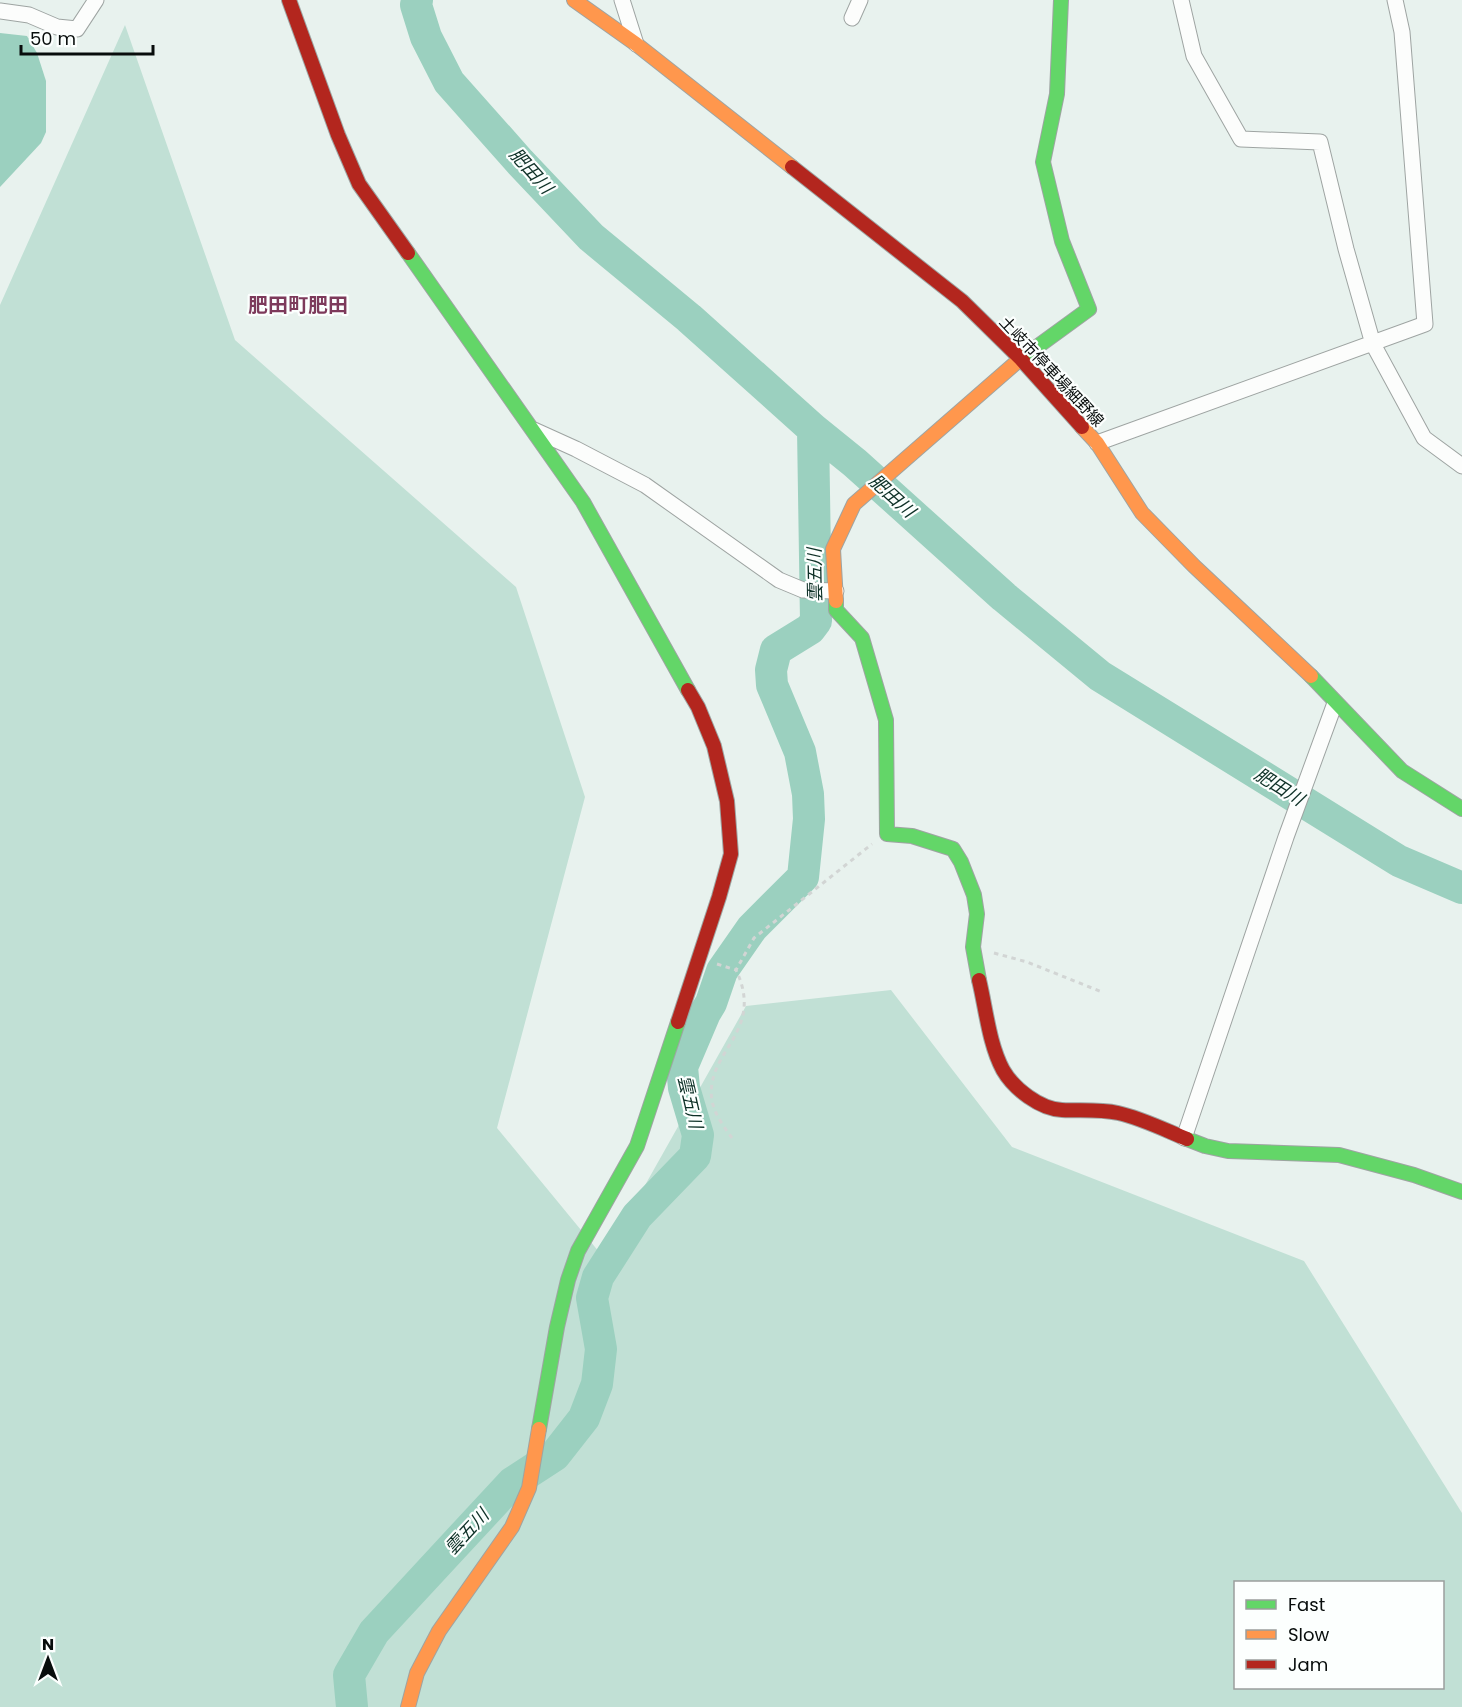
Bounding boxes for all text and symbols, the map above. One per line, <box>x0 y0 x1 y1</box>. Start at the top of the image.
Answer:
scale bar <box>21 18 153 56</box>
text: 50 m <box>30 26 76 51</box>
water label: 肥田川 <box>504 142 560 201</box>
district label: 肥田町肥田 <box>248 291 348 319</box>
street label: 土岐市停車場細野線 <box>994 311 1109 432</box>
water label: 肥田川 <box>864 468 922 524</box>
water label: 雲五川 <box>801 546 827 602</box>
water label: 肥田川 <box>1250 762 1310 813</box>
water label: 雲五川 <box>672 1073 709 1133</box>
water label: 雲五川 <box>439 1502 496 1560</box>
legend <box>1234 1581 1444 1689</box>
text: Fast <box>1288 1592 1325 1617</box>
text: Slow <box>1288 1622 1330 1647</box>
north arrow <box>18 1629 78 1689</box>
text: N <box>42 1633 54 1656</box>
text: Jam <box>1288 1652 1328 1677</box>

